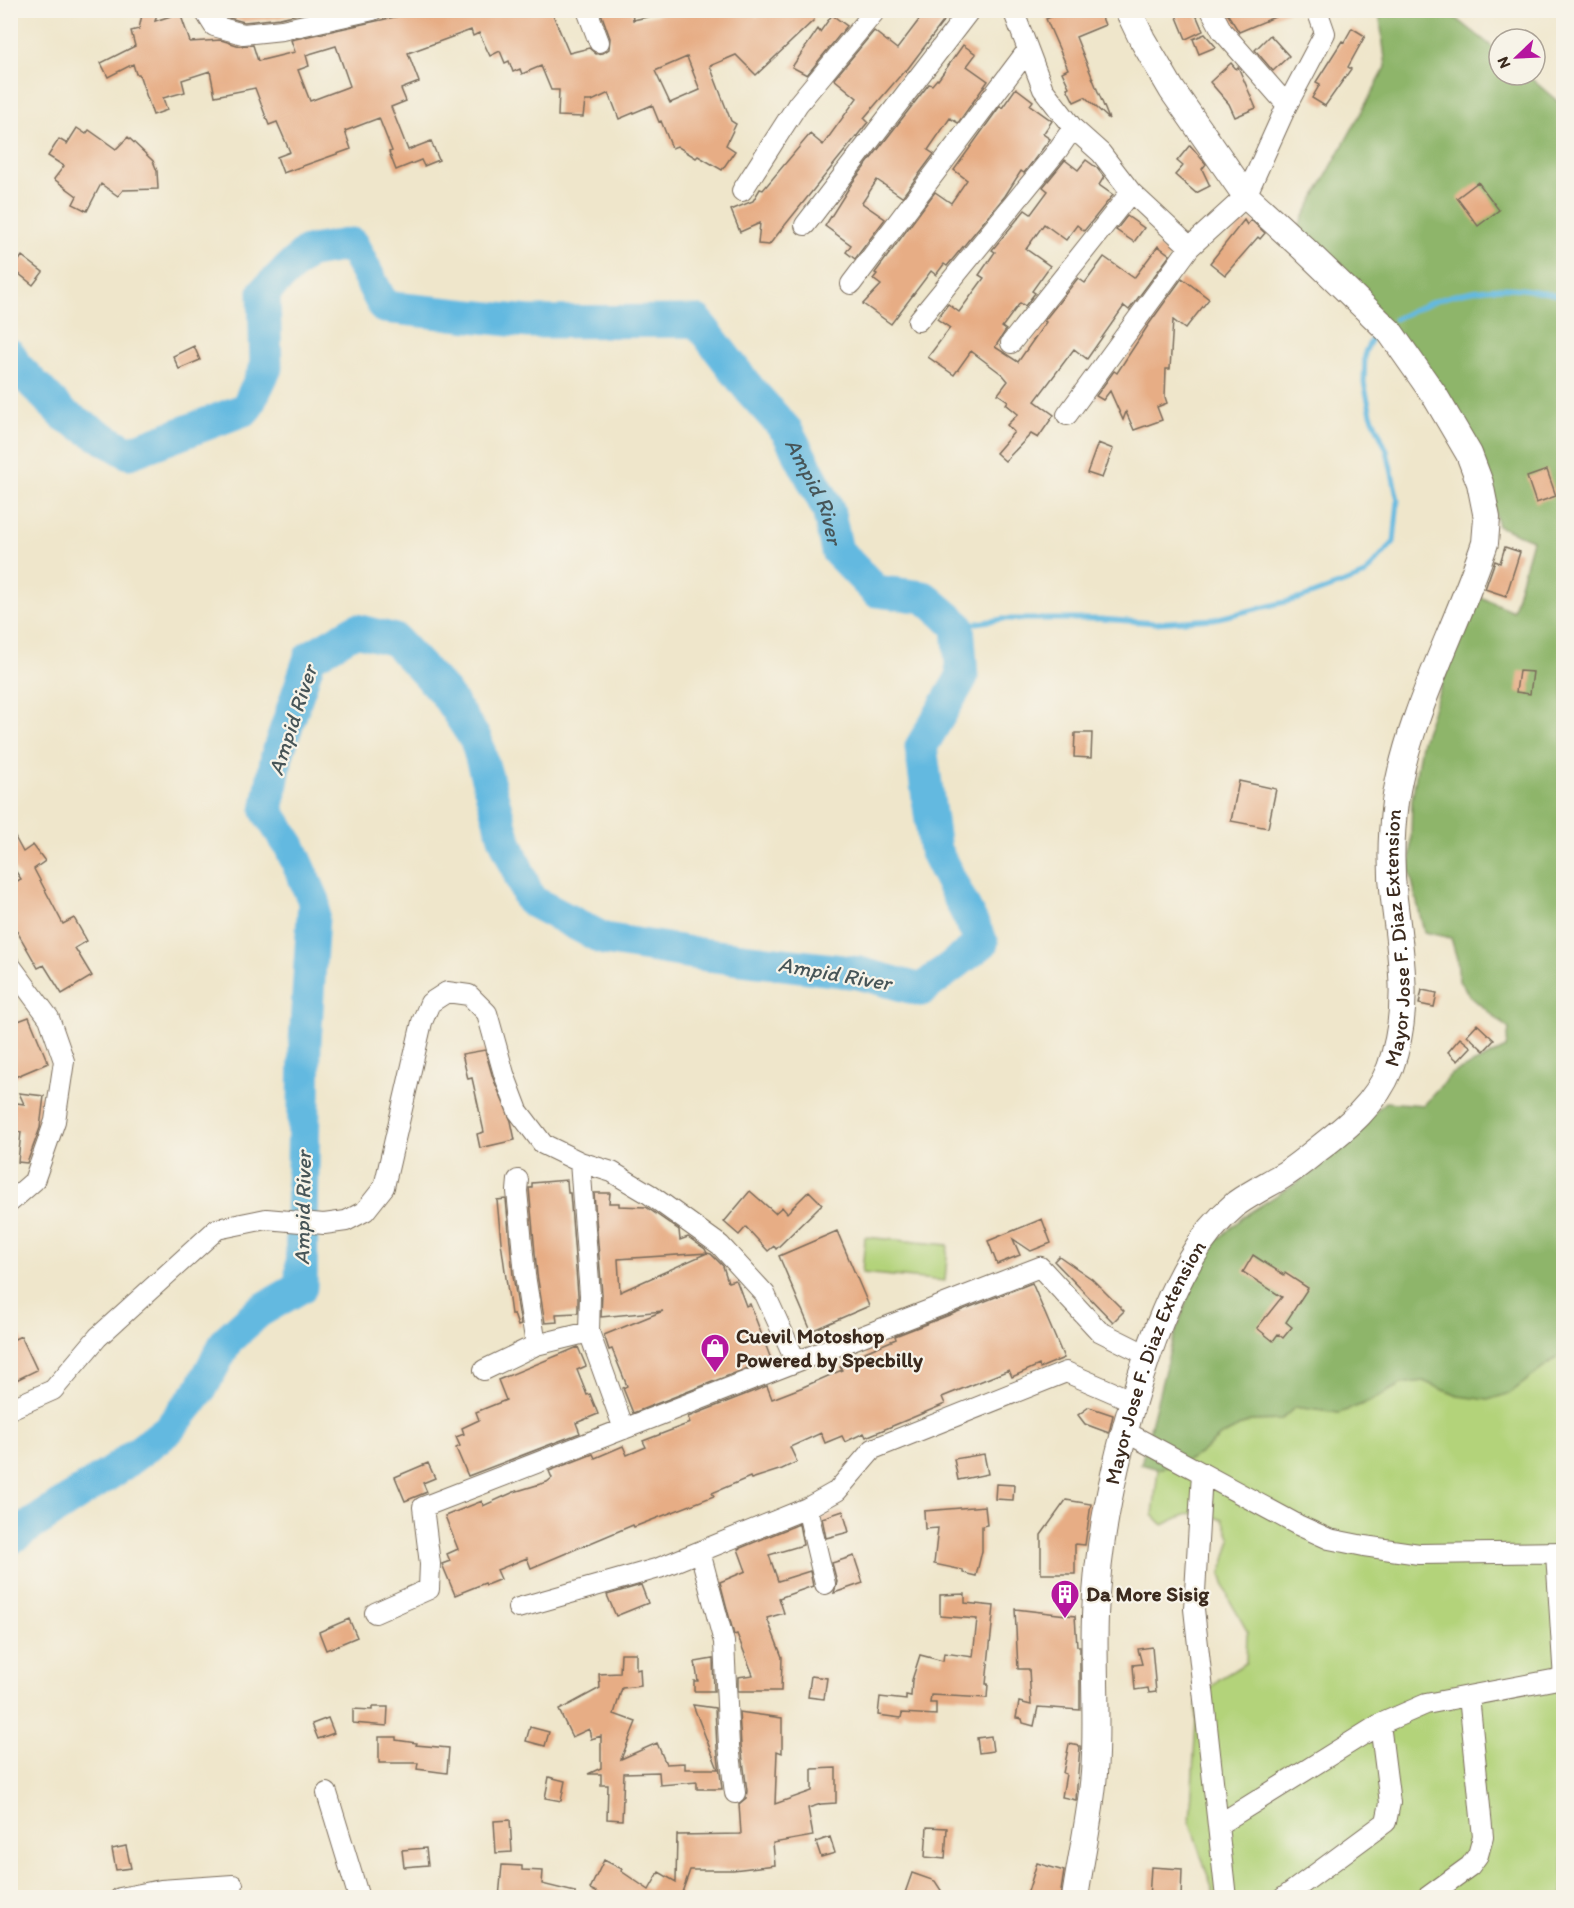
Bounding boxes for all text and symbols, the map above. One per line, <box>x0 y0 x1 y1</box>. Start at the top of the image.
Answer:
north arrow <box>1487 27 1547 87</box>
text: N <box>1493 54 1515 71</box>
water label: Ampid River <box>779 434 849 549</box>
water label: Ampid River <box>262 659 324 779</box>
street label: Mayor Jose F. Diaz Extension <box>1378 808 1415 1070</box>
water label: Ampid River <box>776 950 896 997</box>
water label: Ampid River <box>288 1148 317 1265</box>
street label: Mayor Jose F. Diaz Extension <box>1099 1235 1211 1487</box>
place label: Cuevil Motoshop Powered by Specbilly <box>736 1323 923 1373</box>
shop icon: Cuevil Motoshop Powered by Specbilly <box>699 1332 731 1374</box>
building icon: Da More Sisig <box>1049 1578 1081 1620</box>
place label: Da More Sisig <box>1086 1581 1210 1607</box>

